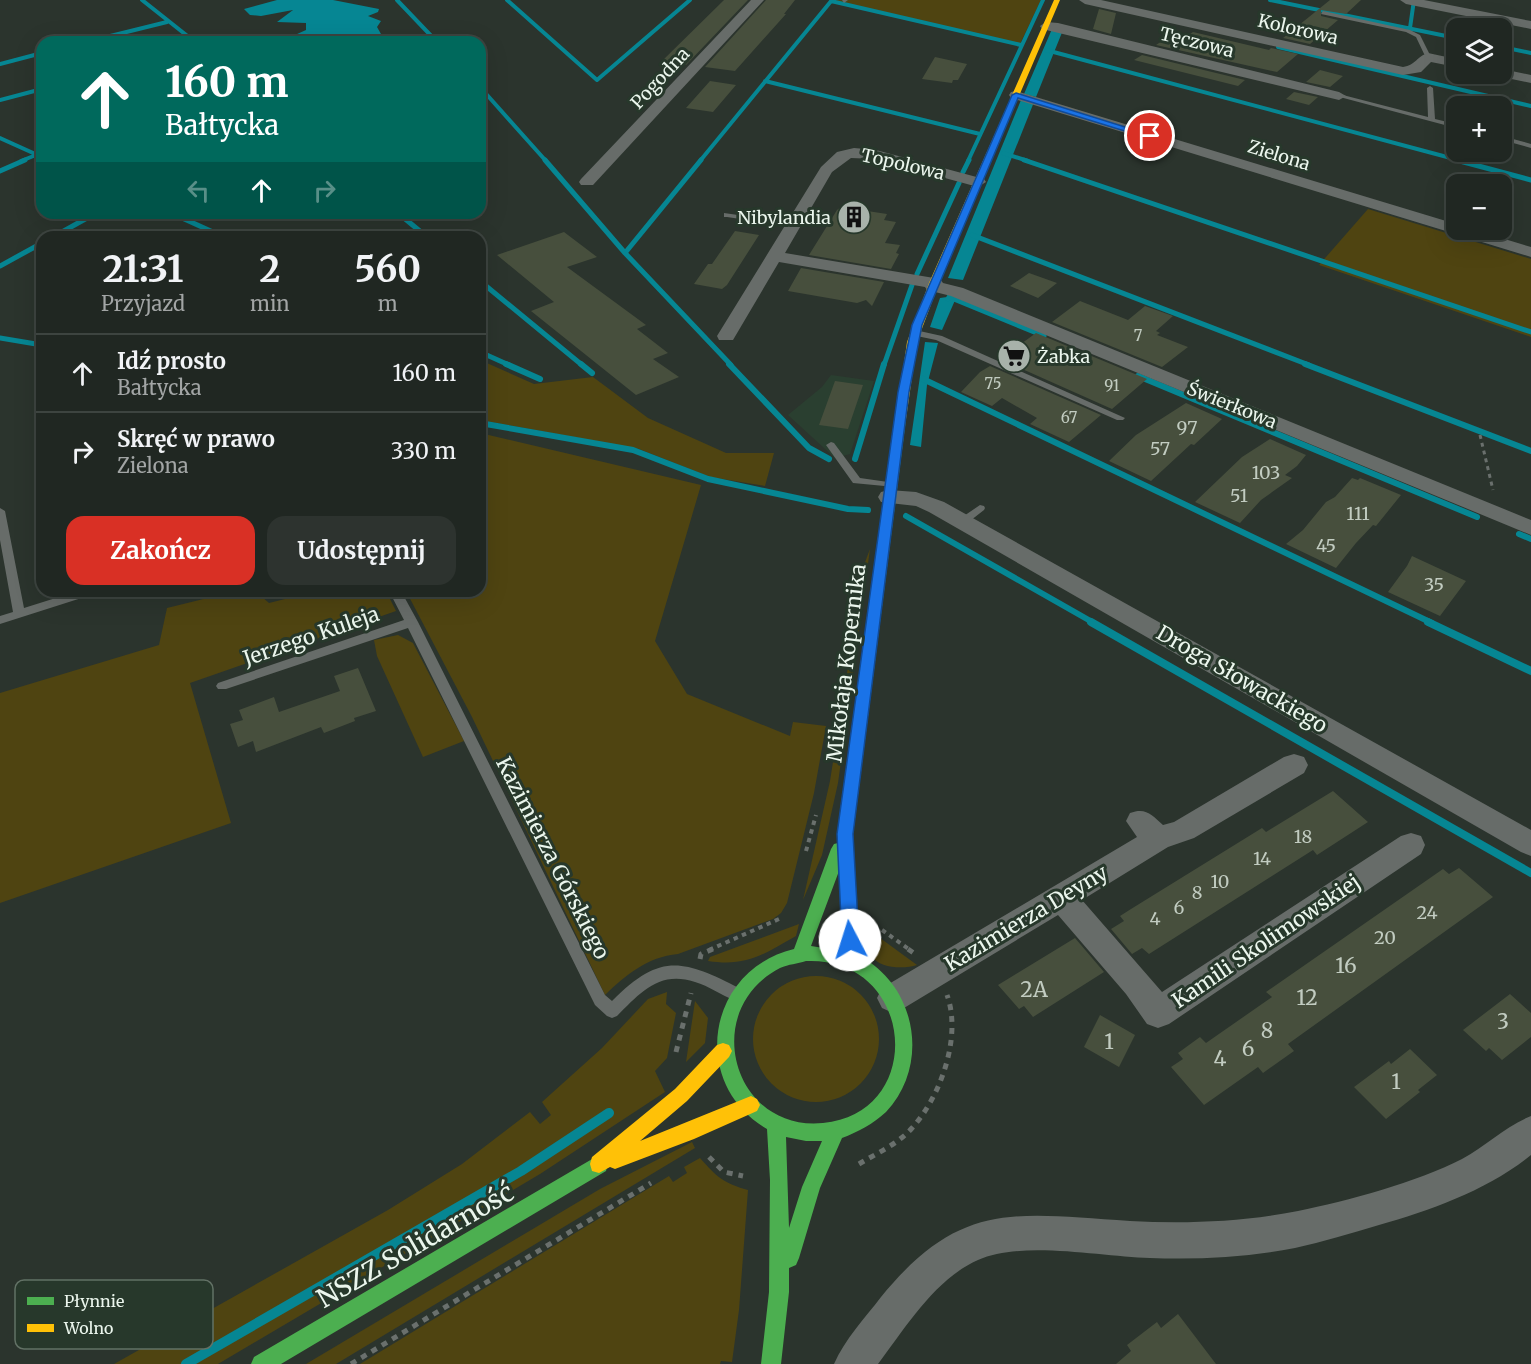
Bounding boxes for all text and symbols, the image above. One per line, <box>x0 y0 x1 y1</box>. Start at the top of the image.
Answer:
street label: Kolorowa <box>1256 9 1341 49</box>
map controls <box>1446 18 1512 240</box>
button: layers <box>1446 18 1512 84</box>
street label: Tęczowa <box>1157 22 1237 62</box>
street label: Pogodna <box>626 42 695 114</box>
text: 160 m <box>165 56 289 108</box>
icon: ahead <box>66 60 144 138</box>
button: + <box>1446 96 1512 162</box>
text: Bałtycka <box>165 108 279 142</box>
pin <box>1124 110 1175 161</box>
icon: arrive <box>1133 119 1166 152</box>
street label: Zielona <box>1245 135 1313 175</box>
street label: Topolowa <box>859 143 947 185</box>
icon: left <box>182 174 215 207</box>
icon: ahead <box>245 174 278 207</box>
icon: right <box>308 174 341 207</box>
button: − <box>1446 174 1512 240</box>
building icon: Nibylandia <box>836 199 872 235</box>
place label: Nibylandia <box>737 206 831 229</box>
text: 21:31 <box>103 247 183 292</box>
text: 2 <box>259 247 280 292</box>
text: 560 <box>355 247 421 292</box>
text: Przyjazd <box>101 291 185 316</box>
text: min <box>250 291 290 316</box>
text: m <box>378 291 398 316</box>
house number: 7 <box>1134 326 1143 345</box>
supermarket icon: Żabka <box>996 338 1032 374</box>
place label: Żabka <box>1037 345 1090 368</box>
text: Idź prosto <box>117 347 226 375</box>
icon: ahead <box>66 357 99 390</box>
text: 160 m <box>392 359 456 387</box>
house number: 75 <box>985 374 1001 393</box>
text: Bałtycka <box>117 375 201 400</box>
house number: 91 <box>1104 376 1120 395</box>
street label: Świerkowa <box>1184 377 1281 434</box>
house number: 67 <box>1061 408 1078 427</box>
house number: 97 <box>1177 416 1197 439</box>
text: Skręć w prawo <box>117 425 275 453</box>
icon: right <box>66 435 99 468</box>
text: 330 m <box>391 437 456 465</box>
house number: 57 <box>1150 437 1170 460</box>
text: Zielona <box>117 453 188 478</box>
house number: 103 <box>1252 461 1280 484</box>
house number: 51 <box>1230 484 1248 507</box>
house number: 111 <box>1346 502 1370 525</box>
button: Zakończ <box>66 516 255 585</box>
button: Udostępnij <box>267 516 456 585</box>
house number: 45 <box>1316 534 1336 557</box>
street label: Mikołaja Kopernika <box>820 562 872 764</box>
house number: 35 <box>1424 573 1444 596</box>
street label: Jerzego Kuleja <box>238 600 383 672</box>
street label: Droga Słowackiego <box>1152 619 1332 739</box>
street label: Kazimierza Górskiego <box>490 752 616 964</box>
house number: 18 <box>1294 825 1312 848</box>
house number: 14 <box>1253 847 1271 870</box>
street label: Kazimierza Deyny <box>939 858 1113 977</box>
street label: Kamili Skolimowskiej <box>1167 868 1365 1014</box>
house number: 10 <box>1211 870 1229 893</box>
house number: 8 <box>1192 881 1202 904</box>
house number: 6 <box>1174 896 1185 919</box>
house number: 24 <box>1416 901 1438 924</box>
house number: 4 <box>1149 907 1161 930</box>
position arrow <box>818 908 882 972</box>
house number: 20 <box>1374 926 1396 949</box>
house number: 16 <box>1335 952 1357 979</box>
house number: 2A <box>1020 976 1048 1003</box>
house number: 12 <box>1296 984 1318 1011</box>
house number: 3 <box>1497 1008 1509 1035</box>
house number: 8 <box>1261 1017 1273 1044</box>
house number: 1 <box>1104 1028 1114 1055</box>
house number: 6 <box>1242 1035 1254 1062</box>
house number: 4 <box>1214 1045 1227 1072</box>
house number: 1 <box>1391 1068 1401 1095</box>
street label: NSZZ Solidarność <box>311 1175 519 1315</box>
legend <box>15 1280 213 1349</box>
text: Płynnie <box>64 1291 124 1311</box>
text: Wolno <box>63 1318 113 1338</box>

